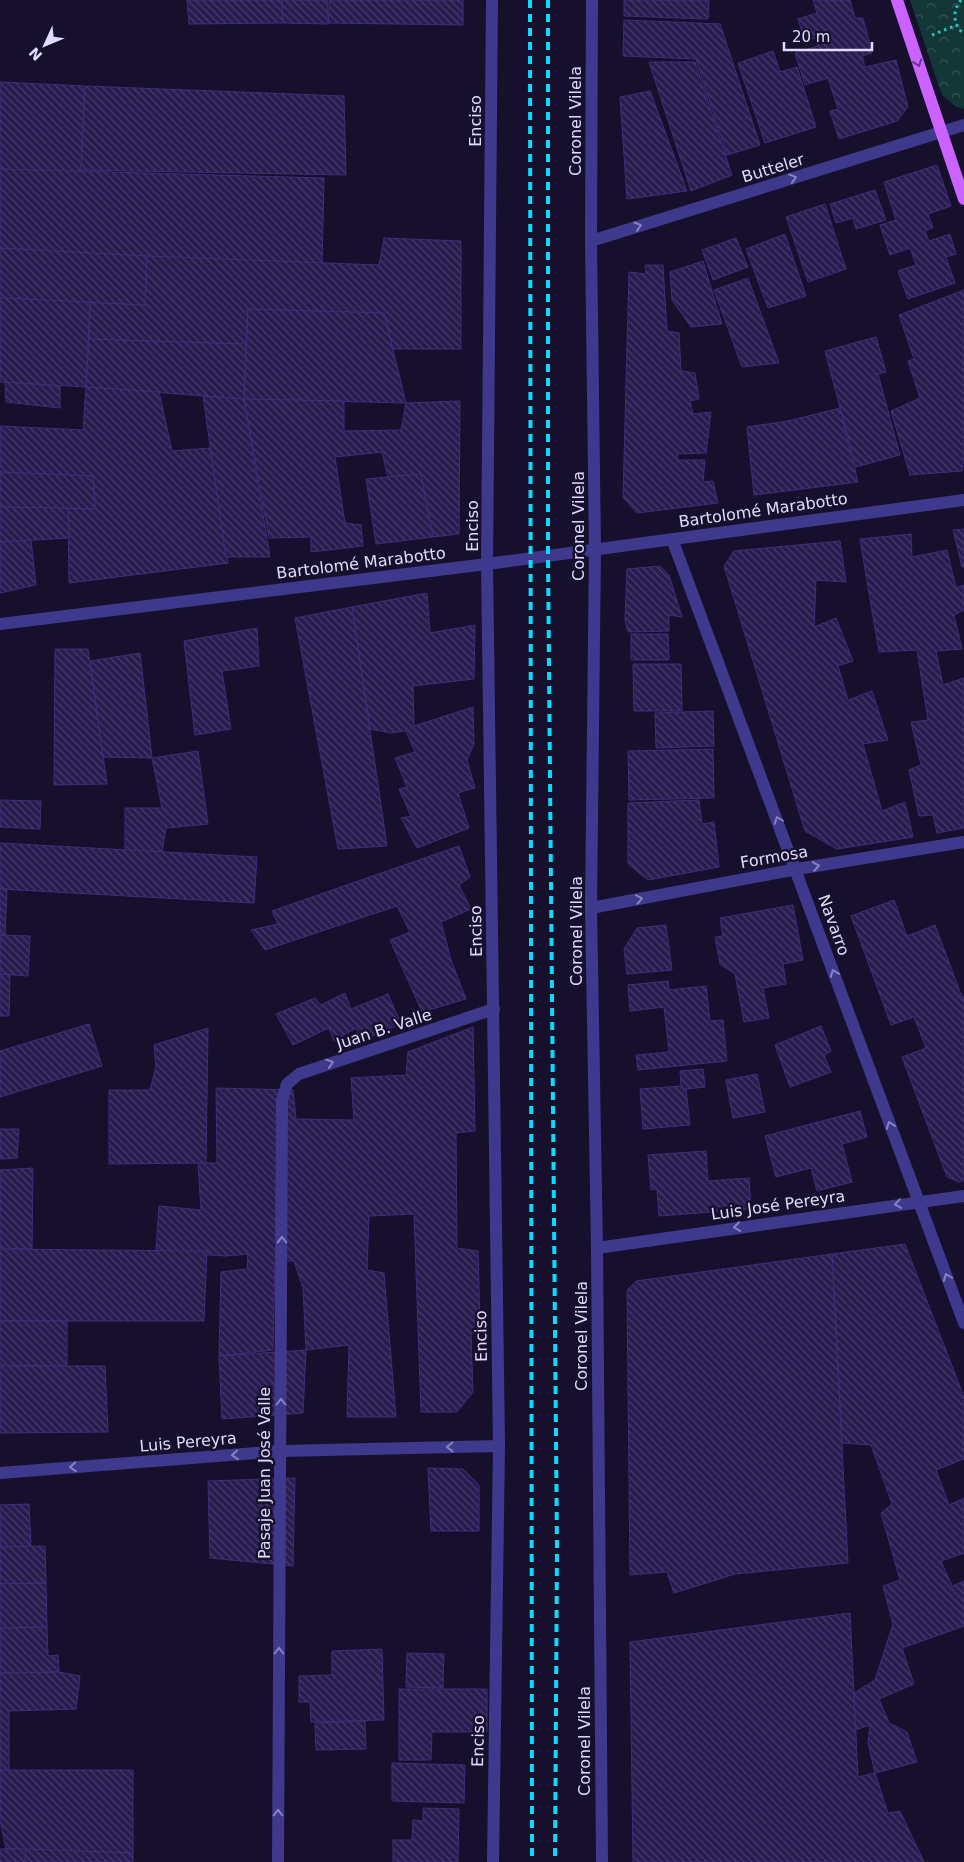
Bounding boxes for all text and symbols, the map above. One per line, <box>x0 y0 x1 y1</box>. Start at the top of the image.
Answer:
north arrow <box>20 20 70 70</box>
scale bar <box>784 20 872 52</box>
text: 20 m <box>792 28 830 46</box>
text: N <box>26 44 45 64</box>
one-way arrow <box>912 58 922 66</box>
street label: Coronel Vilela <box>566 66 585 176</box>
street label: Enciso <box>466 95 485 147</box>
street label: Butteler <box>739 149 807 186</box>
one-way arrow <box>788 174 797 184</box>
one-way arrow <box>633 222 641 232</box>
street label: Coronel Vilela <box>569 471 588 581</box>
street label: Bartolomé Marabotto <box>677 489 849 531</box>
street label: Enciso <box>463 500 482 552</box>
street label: Bartolomé Marabotto <box>275 543 447 583</box>
one-way arrow <box>774 816 784 825</box>
street label: Formosa <box>739 842 809 872</box>
one-way arrow <box>812 862 820 872</box>
street label: Coronel Vilela <box>567 876 586 986</box>
street label: Navarro <box>814 892 854 958</box>
one-way arrow <box>635 894 643 905</box>
street label: Enciso <box>466 905 486 957</box>
one-way arrow <box>830 969 840 977</box>
street label: Juan B. Valle <box>333 1005 434 1054</box>
one-way arrow <box>326 1059 334 1069</box>
one-way arrow <box>886 1121 896 1130</box>
street label: Luis José Pereyra <box>710 1186 846 1224</box>
one-way arrow <box>894 1198 903 1208</box>
one-way arrow <box>733 1221 741 1232</box>
one-way arrow <box>277 1235 287 1243</box>
one-way arrow <box>943 1274 953 1282</box>
street label: Coronel Vilela <box>572 1281 591 1391</box>
street label: Enciso <box>471 1310 491 1362</box>
street label: Pasaje Juan José Valle <box>255 1387 274 1559</box>
one-way arrow <box>276 1398 286 1406</box>
street label: Luis Pereyra <box>139 1428 237 1456</box>
one-way arrow <box>446 1442 454 1452</box>
one-way arrow <box>231 1449 239 1460</box>
one-way arrow <box>69 1462 77 1473</box>
one-way arrow <box>274 1647 284 1654</box>
street label: Coronel Vilela <box>575 1686 594 1796</box>
street label: Enciso <box>468 1715 488 1767</box>
one-way arrow <box>273 1809 283 1817</box>

